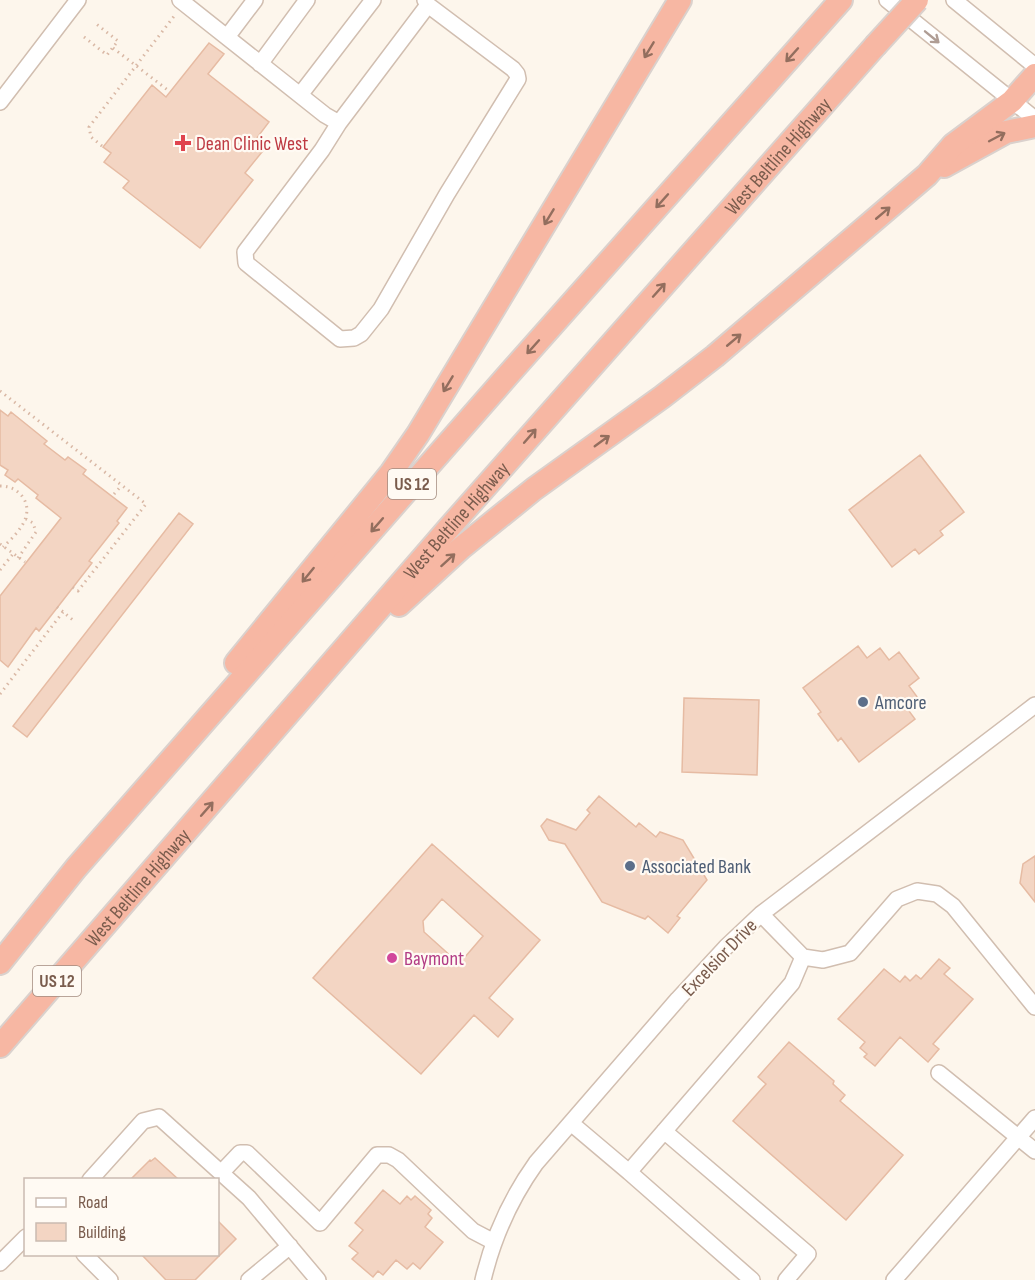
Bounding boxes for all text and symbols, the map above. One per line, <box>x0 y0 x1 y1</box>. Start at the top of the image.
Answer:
one-way arrow <box>924 30 940 43</box>
one-way arrow <box>643 41 655 58</box>
one-way arrow <box>785 47 799 62</box>
street label: West Beltline Highway <box>720 93 837 220</box>
one-way arrow <box>988 130 1006 142</box>
place label: Dean Clinic West <box>196 132 308 156</box>
marker: Dean Clinic West <box>174 134 192 152</box>
one-way arrow <box>655 193 669 208</box>
one-way arrow <box>875 206 890 220</box>
one-way arrow <box>542 208 554 225</box>
one-way arrow <box>652 283 666 298</box>
one-way arrow <box>726 333 741 347</box>
one-way arrow <box>526 339 540 354</box>
one-way arrow <box>441 375 453 392</box>
one-way arrow <box>523 429 537 444</box>
one-way arrow <box>593 434 609 447</box>
street label: West Beltline Highway <box>399 457 515 585</box>
road number: US 12 <box>388 469 436 499</box>
one-way arrow <box>370 517 383 533</box>
one-way arrow <box>440 553 455 567</box>
one-way arrow <box>301 567 315 582</box>
place label: Amcore <box>874 691 926 715</box>
marker: Amcore <box>856 695 870 709</box>
one-way arrow <box>200 802 214 817</box>
street label: West Beltline Highway <box>81 824 196 952</box>
place label: Associated Bank <box>641 855 751 879</box>
marker: Associated Bank <box>623 859 637 873</box>
street label: Excelsior Drive <box>677 914 762 1001</box>
place label: Baymont <box>404 947 464 971</box>
marker: Baymont <box>385 951 399 965</box>
road number: US 12 <box>33 966 81 996</box>
legend <box>24 1178 219 1256</box>
text: Road <box>78 1192 108 1213</box>
text: Building <box>78 1222 126 1243</box>

